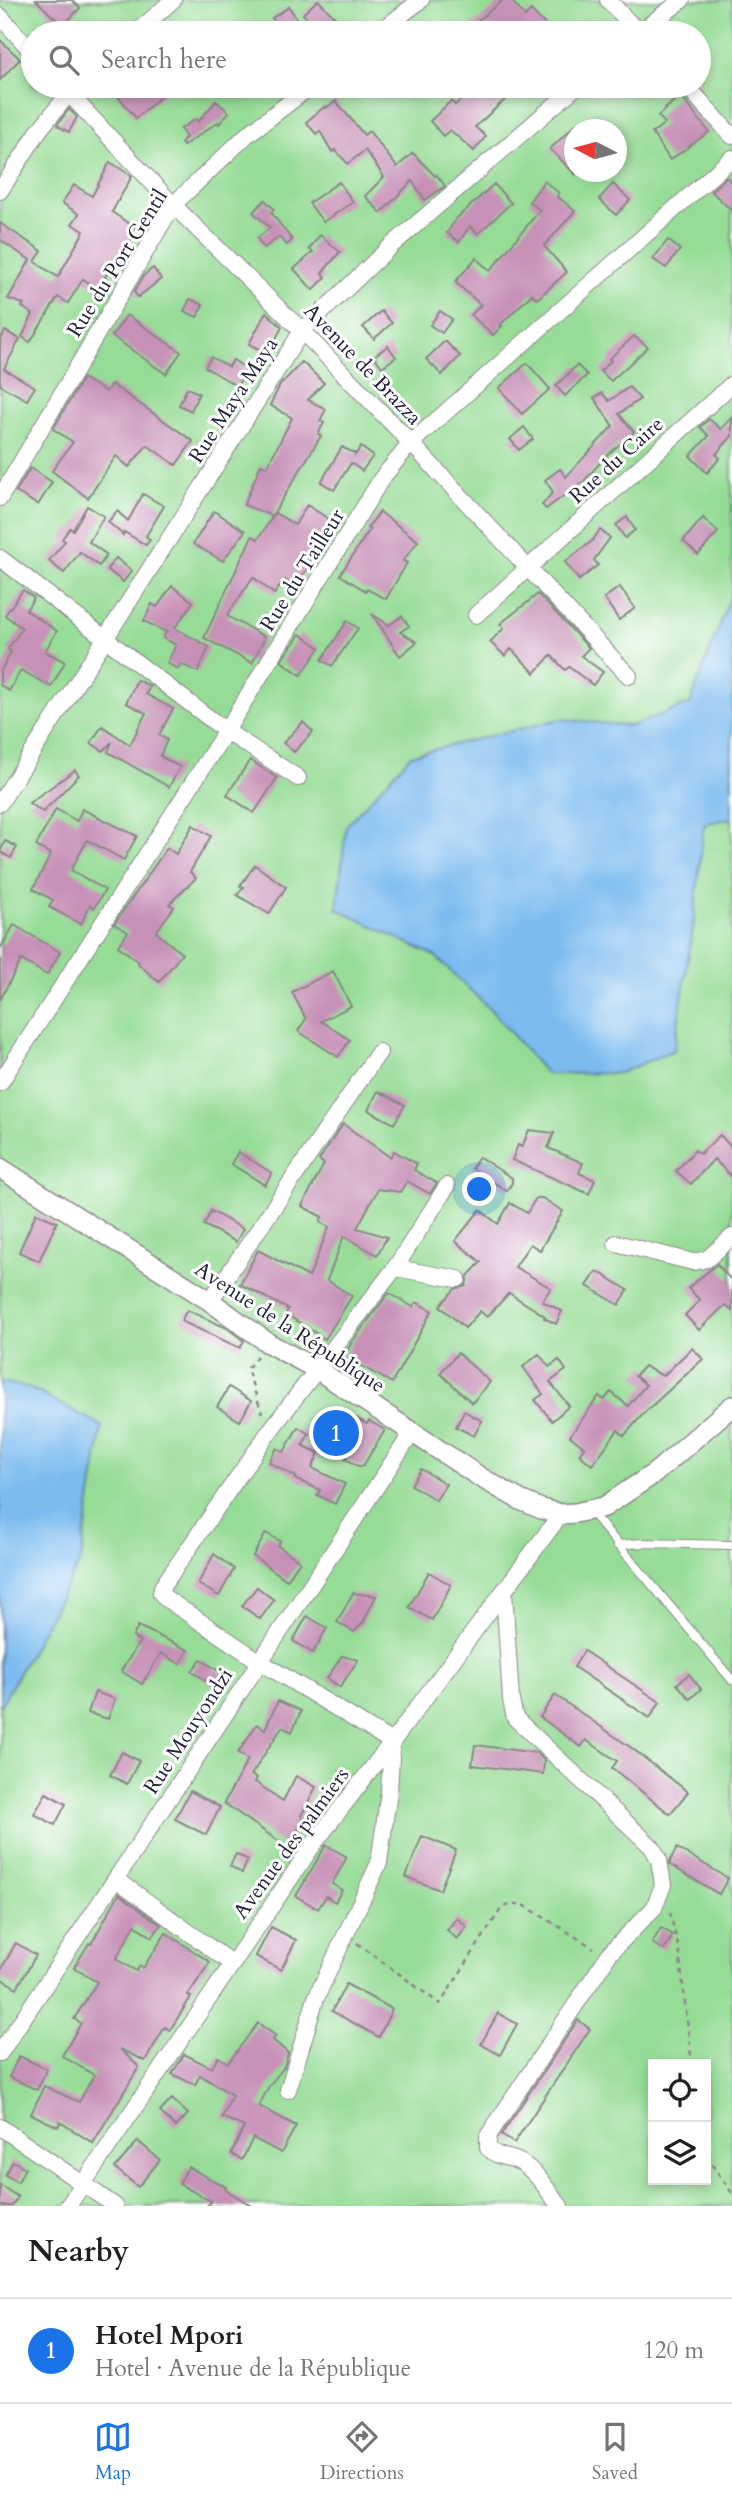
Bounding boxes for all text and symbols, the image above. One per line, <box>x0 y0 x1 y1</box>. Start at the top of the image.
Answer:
search box <box>21 21 711 98</box>
icon: search <box>45 41 83 79</box>
text: Search here <box>101 42 227 77</box>
north arrow <box>564 119 627 182</box>
street label: Rue du Port Gentil <box>60 184 175 343</box>
street label: Avenue de Brazza <box>297 297 428 432</box>
street label: Rue Maya Maya <box>182 332 285 469</box>
street label: Rue du Caire <box>563 410 670 511</box>
street label: Rue du Tailleur <box>253 503 352 637</box>
your location <box>462 1172 496 1206</box>
street label: Avenue de la République <box>189 1255 391 1400</box>
pin: 1 <box>313 1407 359 1459</box>
street label: Rue Mouyondzi <box>137 1663 240 1800</box>
street label: Avenue des palmiers <box>227 1762 356 1925</box>
map controls <box>648 2059 711 2185</box>
button: locate <box>648 2059 711 2122</box>
button: layers <box>648 2122 711 2185</box>
text: Nearby <box>28 2231 129 2272</box>
text: Hotel Mpori <box>95 2318 243 2353</box>
text: 1 <box>45 2335 57 2366</box>
text: 120 m <box>643 2335 704 2366</box>
text: Hotel · Avenue de la République <box>95 2353 411 2384</box>
tab: Map <box>94 2418 132 2486</box>
tab: Directions <box>320 2418 404 2486</box>
tab: Saved <box>592 2418 638 2486</box>

